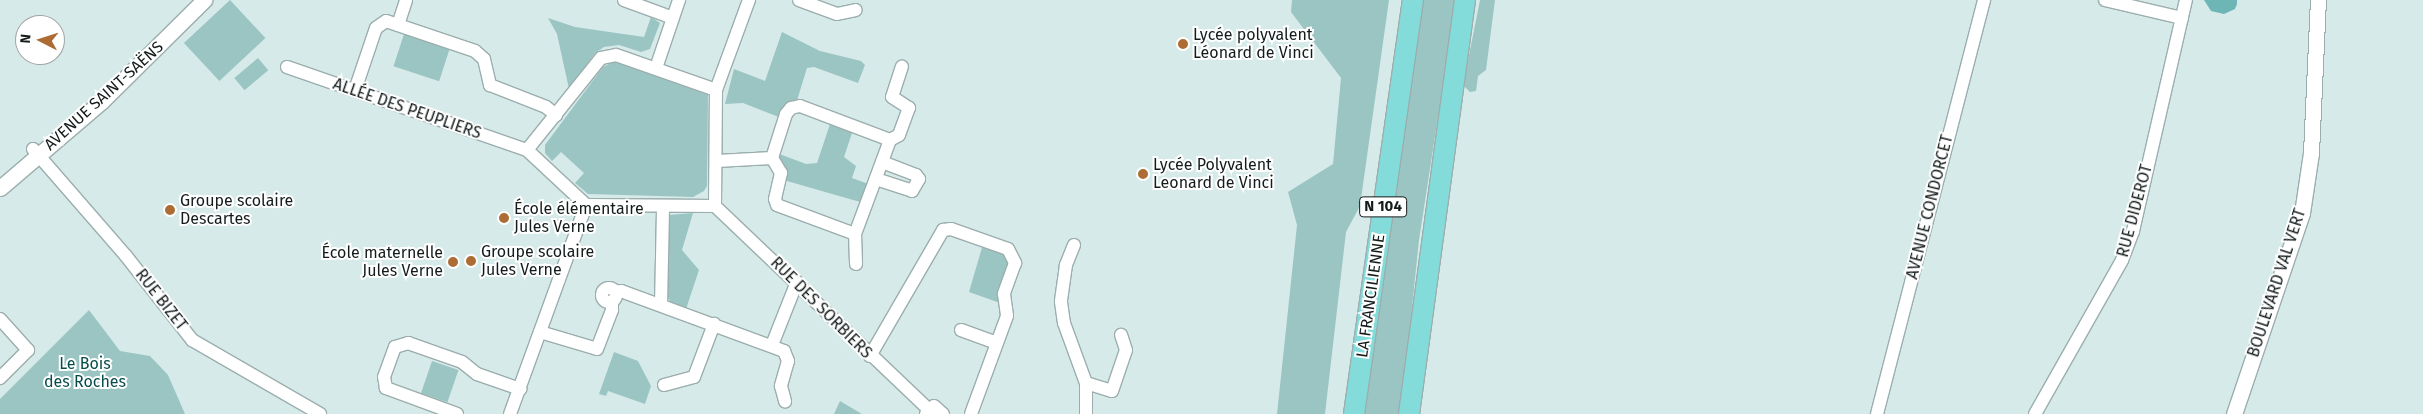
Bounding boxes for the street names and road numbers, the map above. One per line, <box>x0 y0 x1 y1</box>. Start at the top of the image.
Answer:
street label: AVENUE SAINT-SAËNS <box>41 38 167 154</box>
street label: ALLÉE DES PEUPLIERS <box>330 75 484 143</box>
street label: AVENUE CONDORCET <box>1903 133 1957 281</box>
street label: RUE DIDEROT <box>2113 163 2157 259</box>
road number: N 104 <box>1358 194 1408 220</box>
street label: BOULEVARD VAL VERT <box>2244 206 2310 360</box>
street label: LA FRANCILIENNE <box>1353 233 1389 359</box>
street label: RUE DES SORBIERS <box>766 253 876 363</box>
street label: RUE BIZET <box>131 265 191 335</box>

